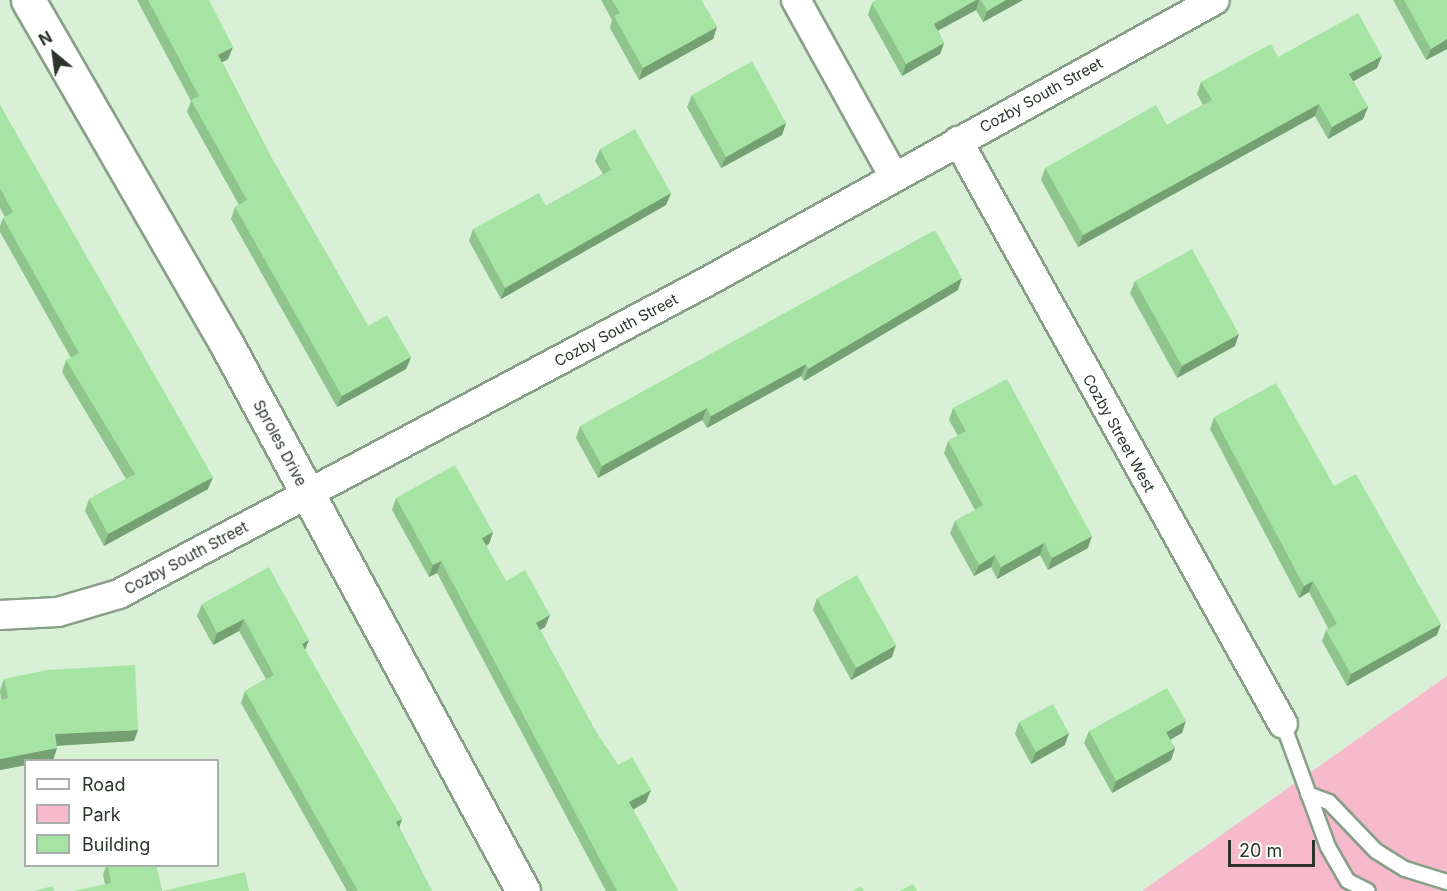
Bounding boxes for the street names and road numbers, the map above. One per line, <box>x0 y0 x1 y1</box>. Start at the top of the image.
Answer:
street label: Cozby South Street <box>977 54 1105 136</box>
street label: Cozby South Street <box>551 290 681 370</box>
street label: Cozby Street West <box>1079 371 1159 495</box>
street label: Sproles Drive <box>250 397 310 489</box>
street label: Cozby South Street <box>121 518 251 598</box>

